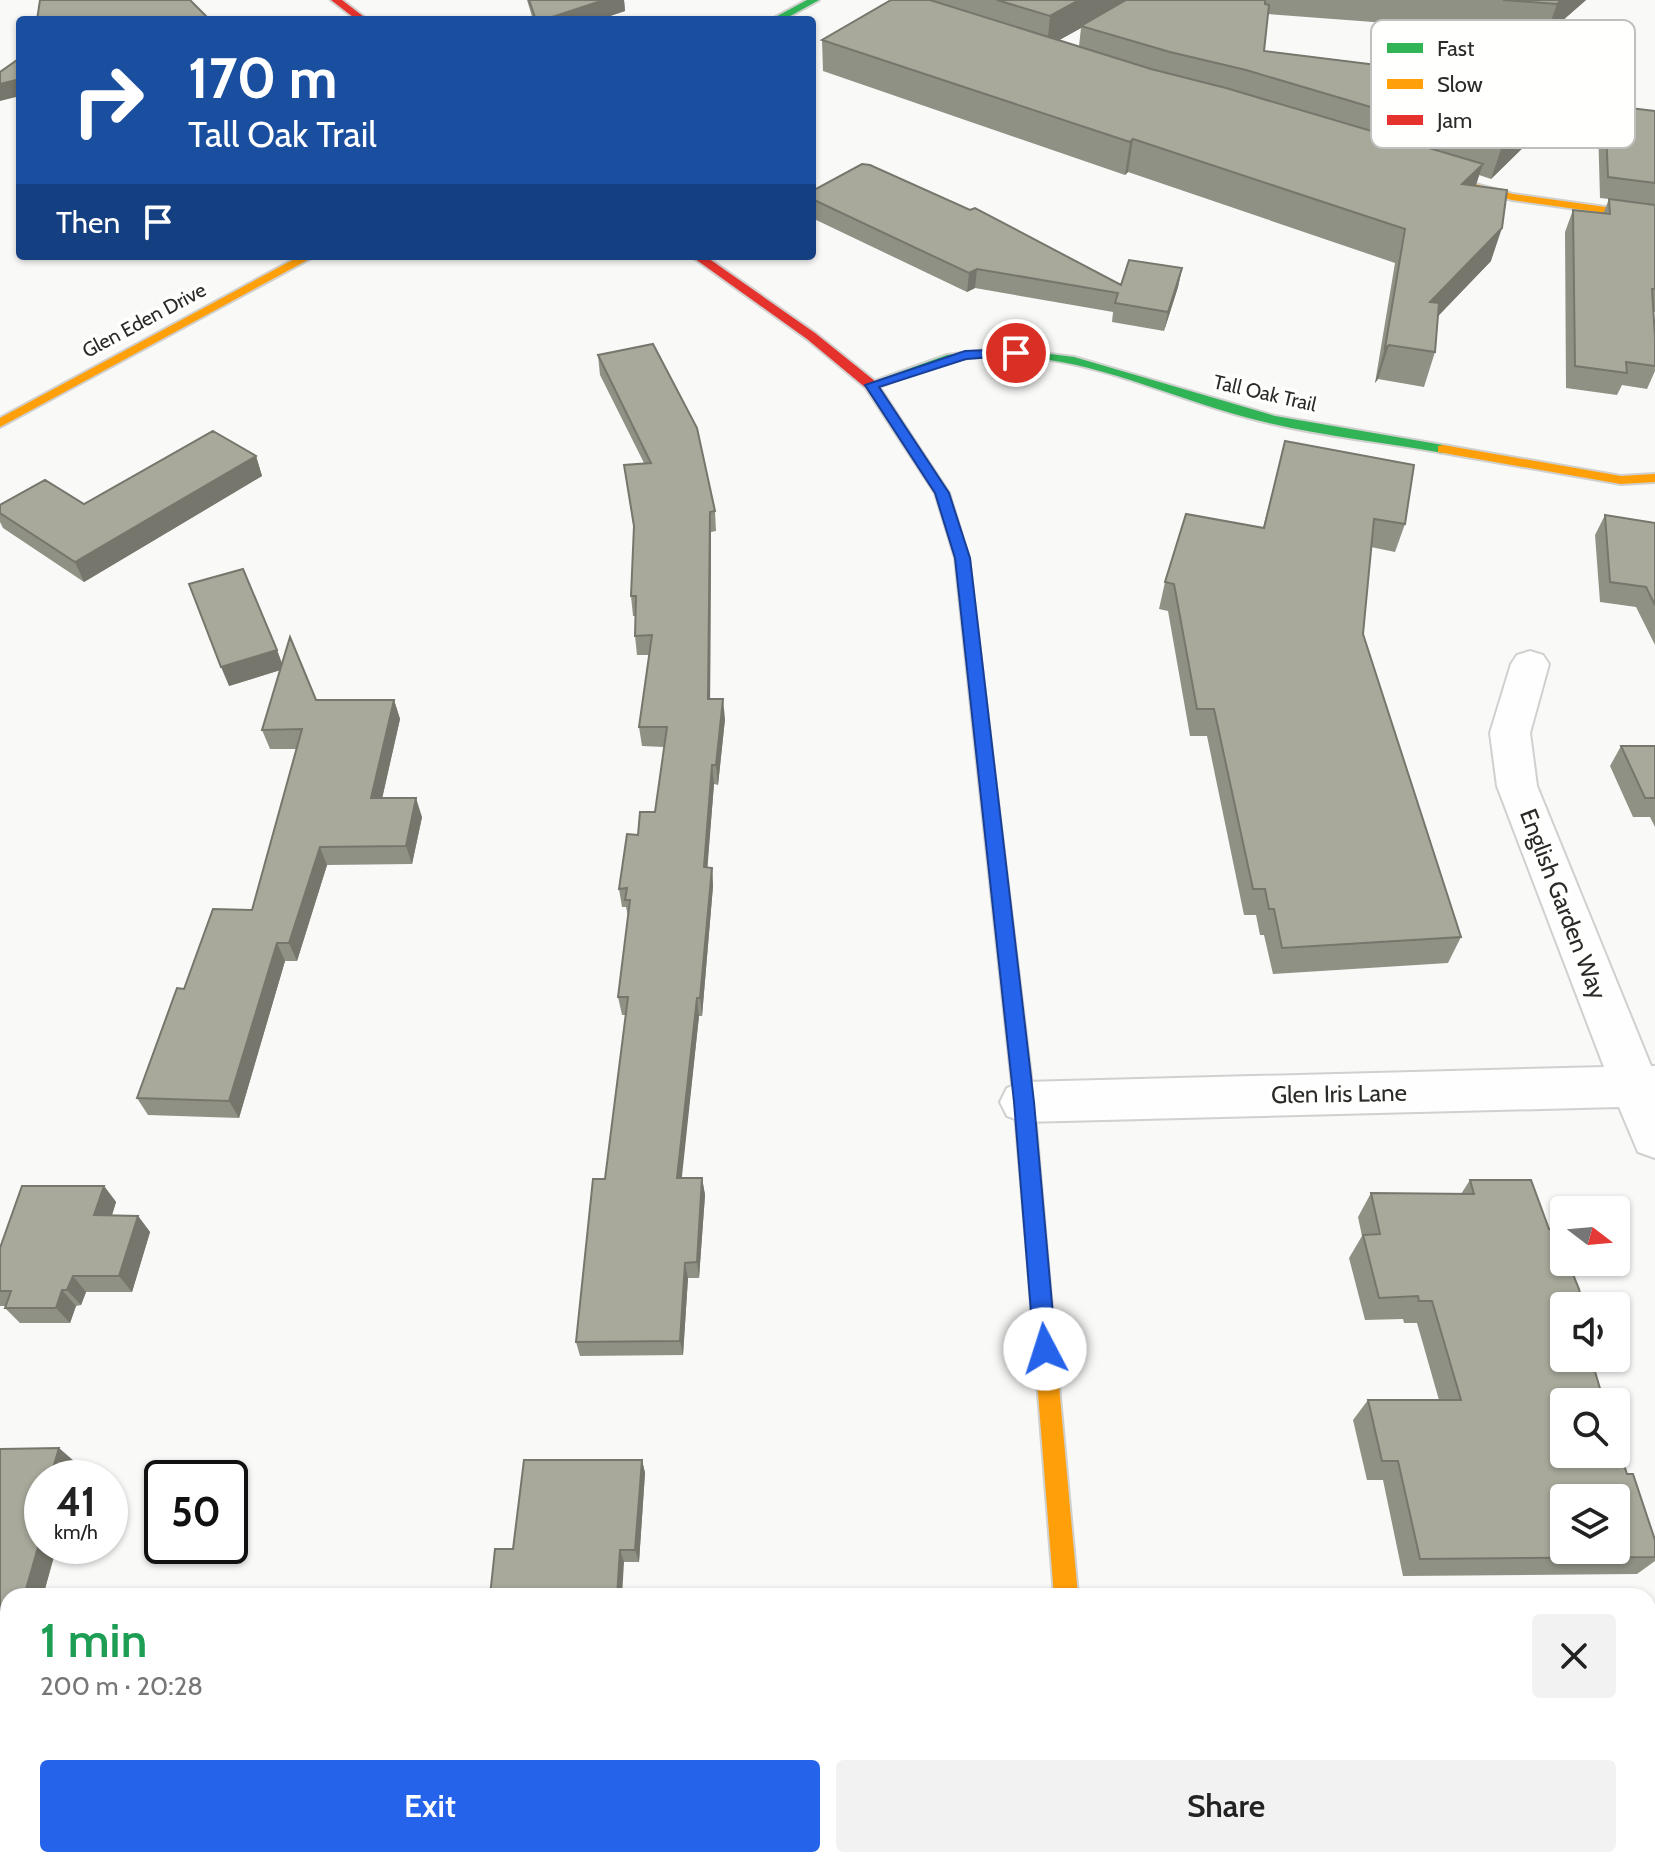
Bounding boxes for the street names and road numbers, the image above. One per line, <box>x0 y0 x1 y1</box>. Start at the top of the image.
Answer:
street label: Glen Eden Drive <box>78 277 210 363</box>
street label: Tall Oak Trail <box>1211 370 1319 417</box>
street label: English Garden Way <box>1514 804 1613 1003</box>
street label: Glen Iris Lane <box>1271 1078 1407 1109</box>

